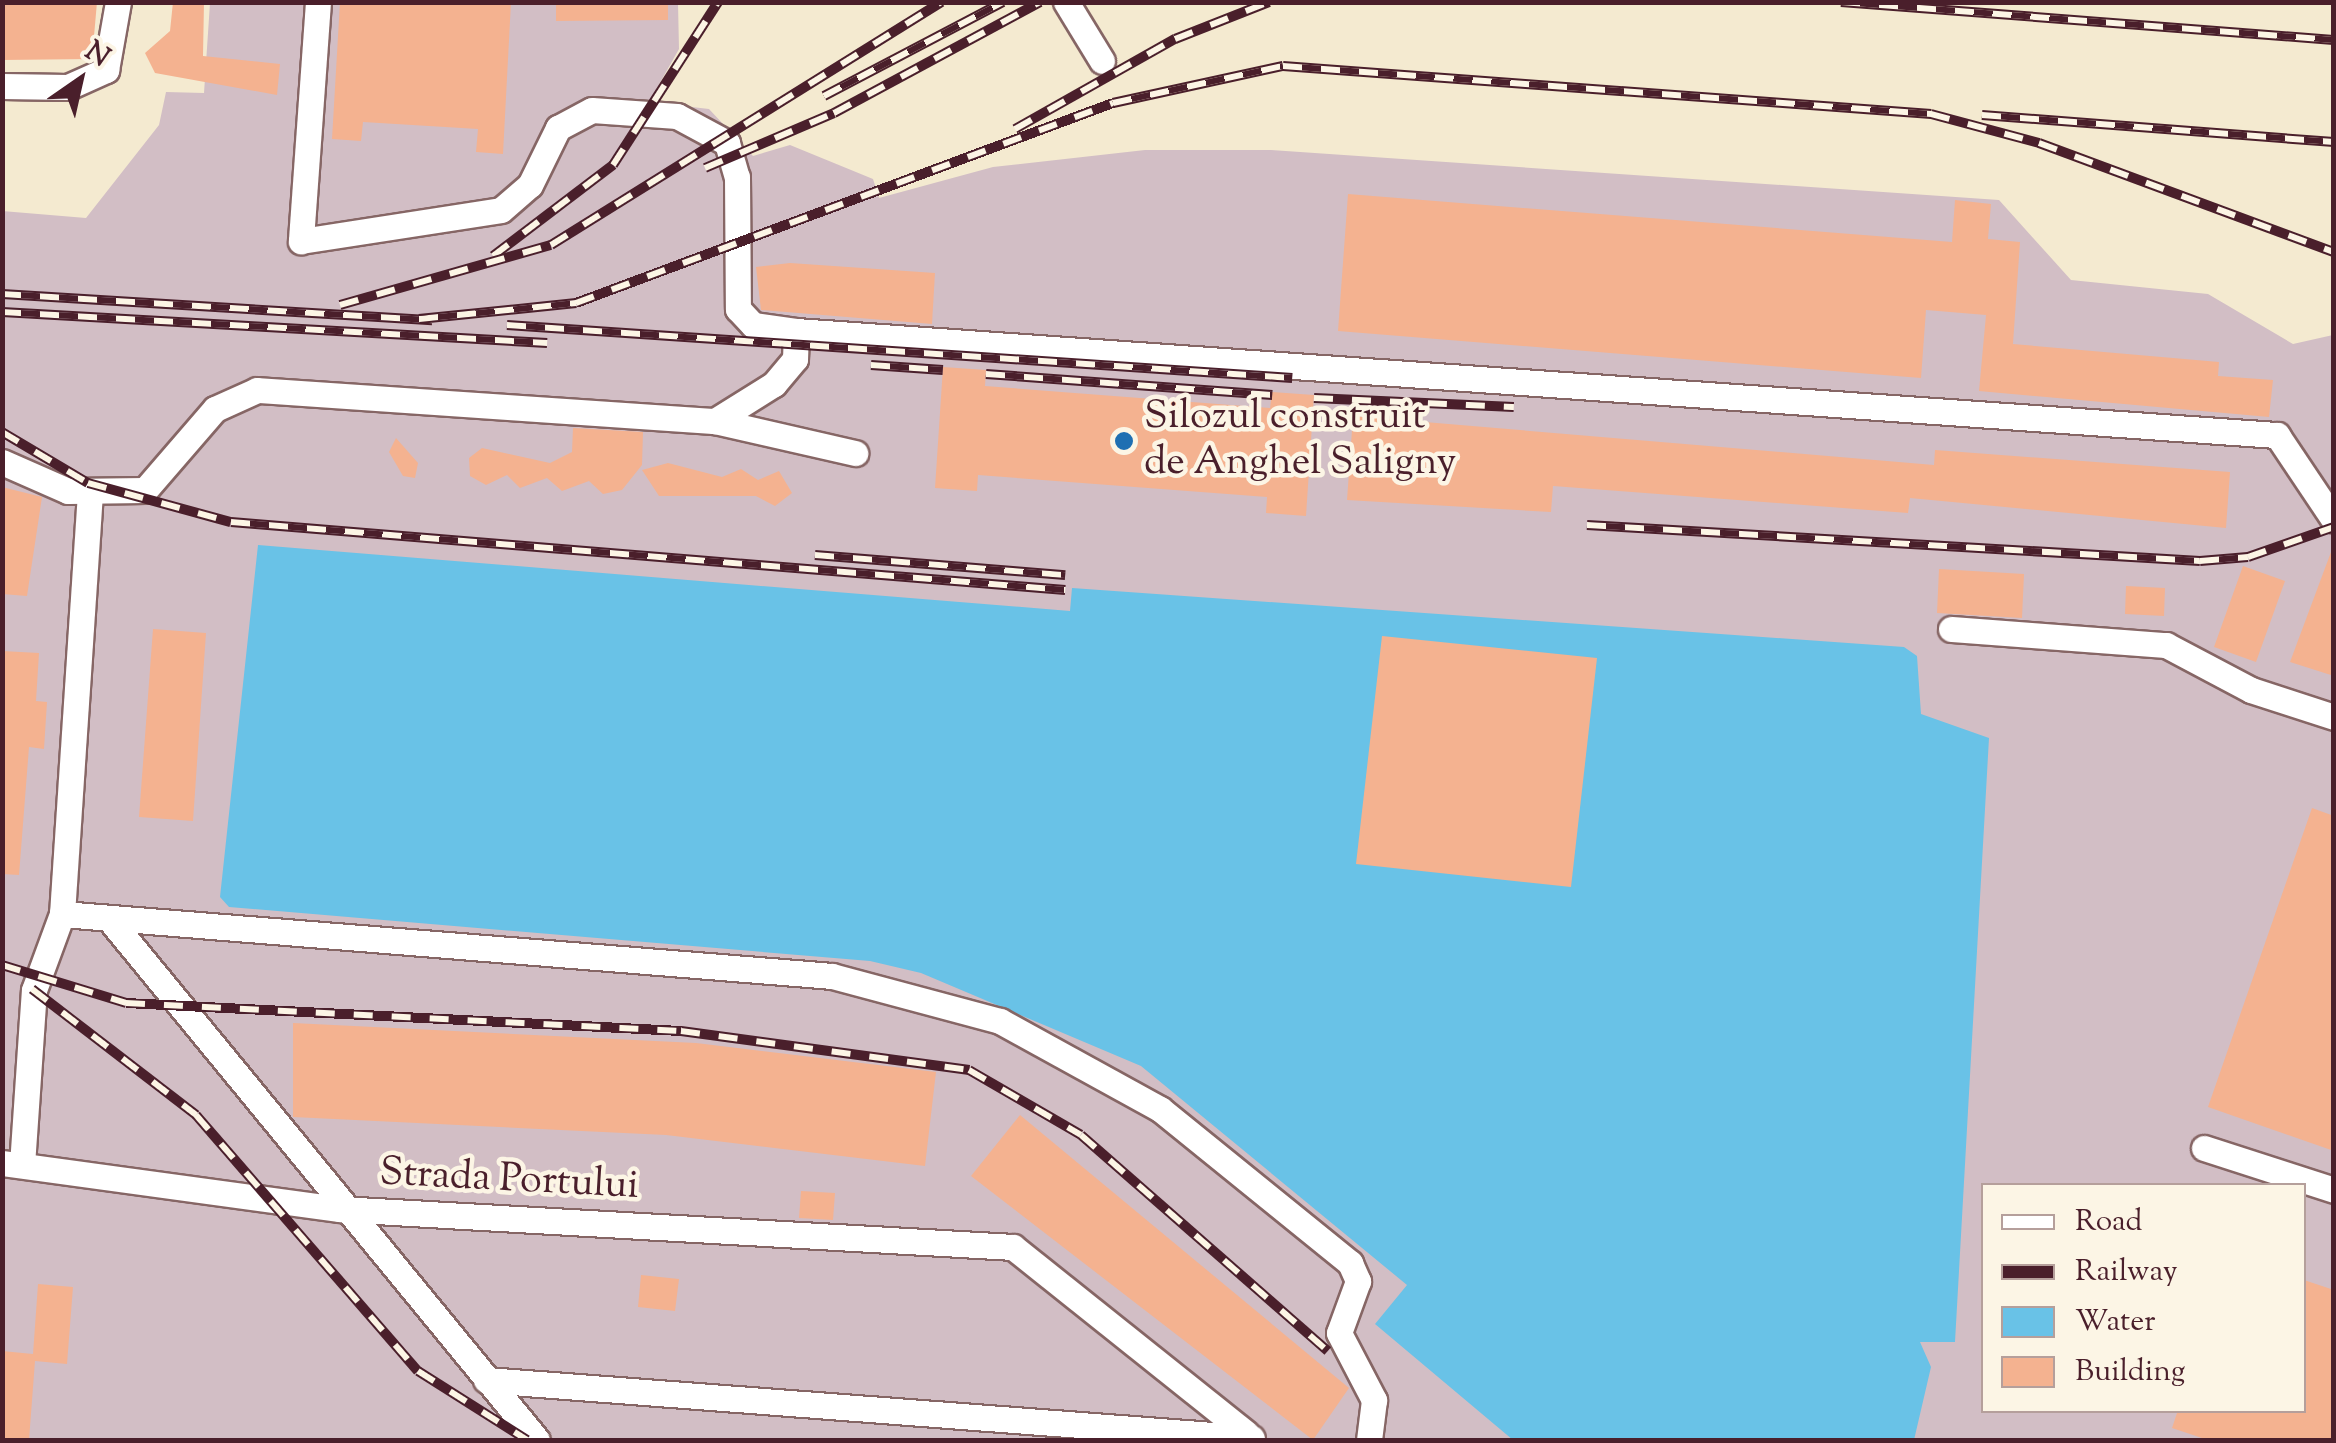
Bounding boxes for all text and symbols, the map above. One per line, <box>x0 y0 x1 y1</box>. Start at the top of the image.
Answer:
north arrow <box>30 30 130 130</box>
text: N <box>76 32 117 78</box>
place label: Silozul construit de Anghel Saligny <box>1144 394 1456 488</box>
marker: Silozul construit de Anghel Saligny <box>1113 430 1135 452</box>
street label: Strada Portului <box>378 1150 640 1212</box>
legend <box>1981 1183 2306 1413</box>
text: Road <box>2075 1201 2142 1244</box>
text: Railway <box>2075 1251 2178 1294</box>
text: Water <box>2075 1301 2156 1344</box>
text: Building <box>2075 1351 2185 1394</box>

